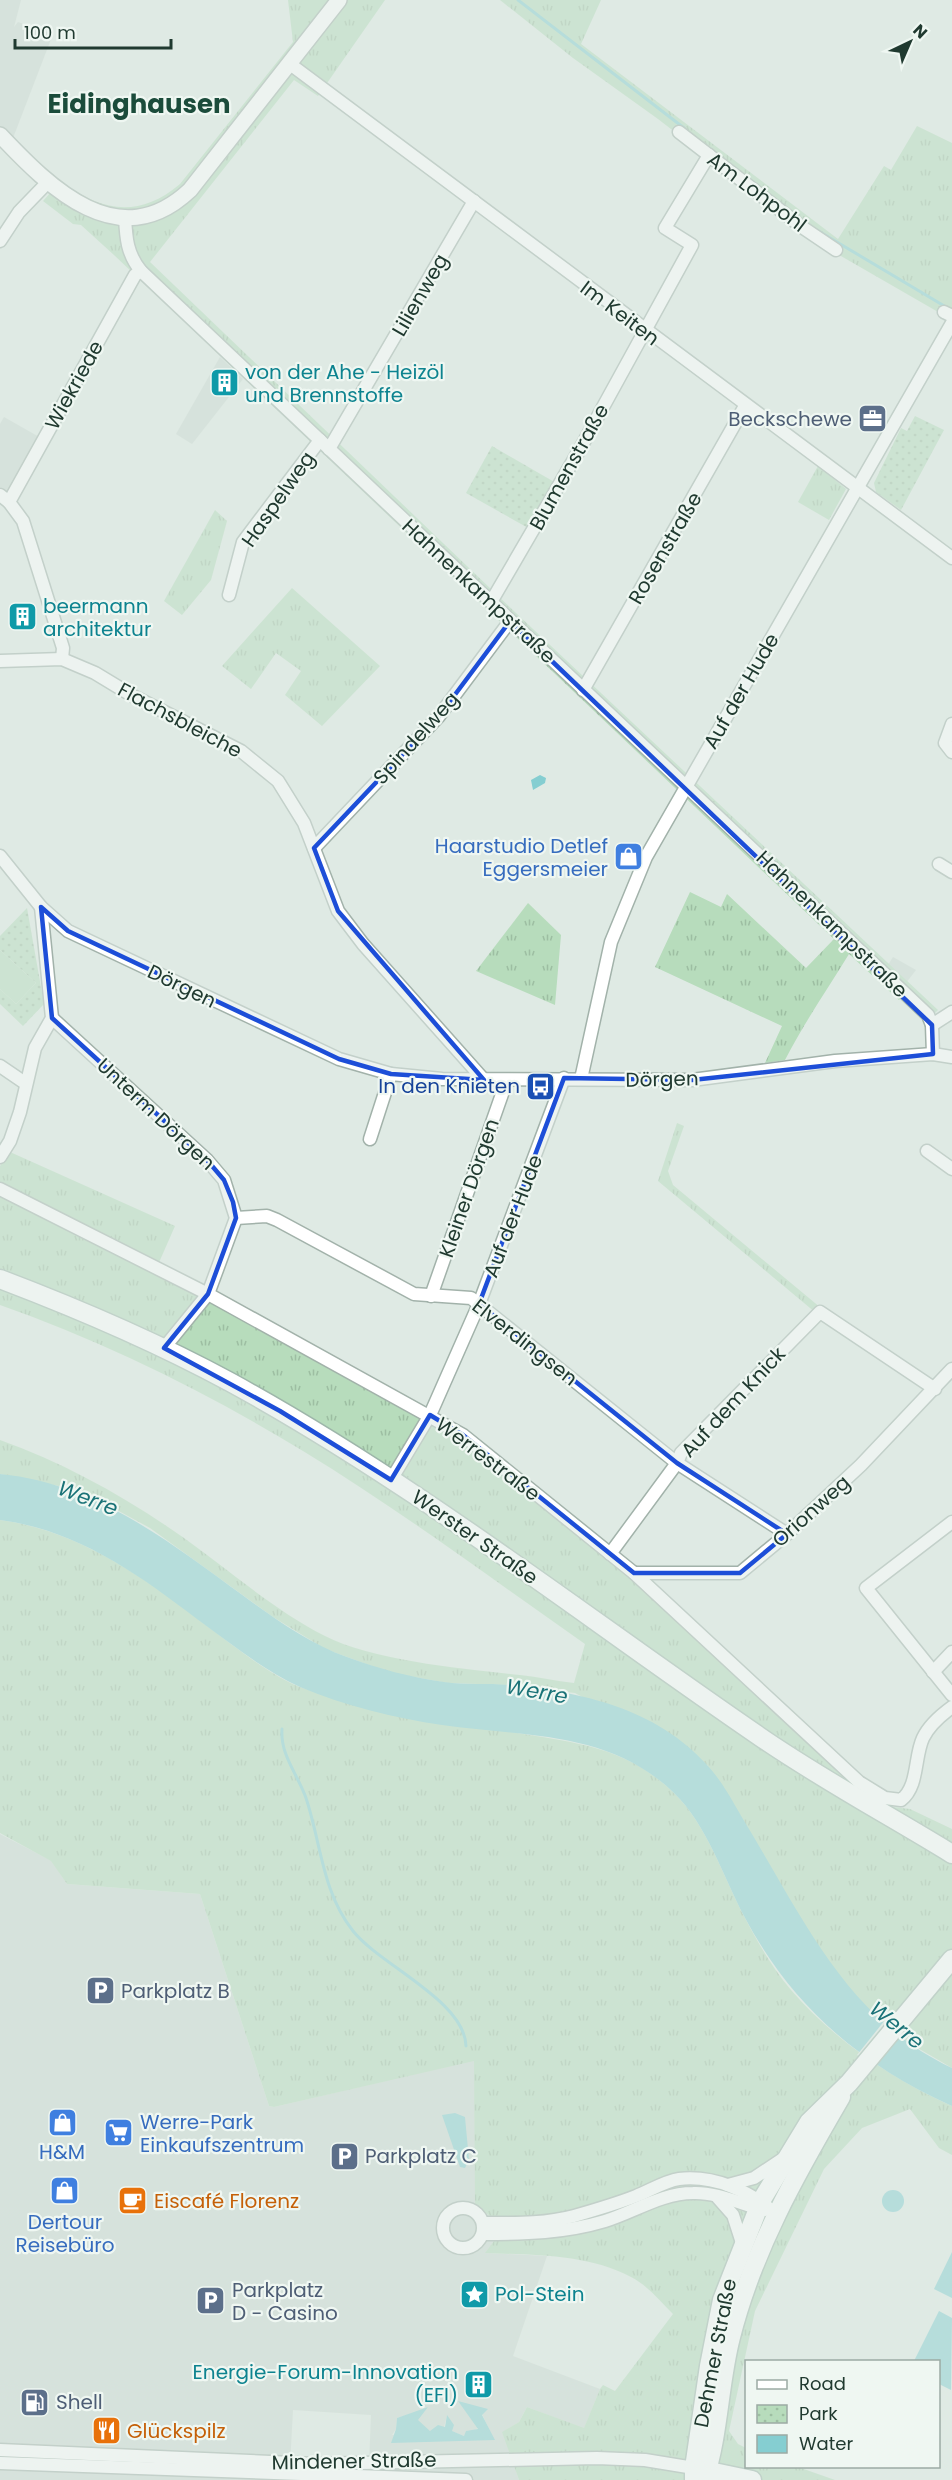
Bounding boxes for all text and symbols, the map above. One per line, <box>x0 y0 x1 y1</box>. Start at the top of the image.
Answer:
scale bar <box>15 12 171 50</box>
north arrow <box>880 12 940 72</box>
text: N <box>908 19 932 44</box>
text: 100 m <box>24 20 76 45</box>
district label: Eidinghausen <box>48 86 231 122</box>
street label: Am Lohpohl <box>702 145 812 239</box>
street label: Lilienweg <box>385 249 455 341</box>
street label: Im Keiten <box>575 274 665 352</box>
street label: Wiekriede <box>38 335 110 435</box>
place label: von der Ahe - Heizöl und Brennstoffe <box>245 358 444 409</box>
building icon: von der Ahe - Heizöl und Brennstoffe <box>208 367 240 399</box>
street label: Blumenstraße <box>523 399 615 535</box>
office icon: Beckschewe <box>857 403 889 435</box>
place label: Beckschewe <box>728 405 852 433</box>
street label: Haspelweg <box>235 446 321 552</box>
street label: Rosenstraße <box>622 487 708 609</box>
street label: Hahnenkampstraße <box>396 512 562 670</box>
place label: beermann architektur <box>43 592 151 643</box>
building icon: beermann architektur <box>6 601 38 633</box>
street label: Auf der Hude <box>697 628 785 754</box>
street label: Flachsbleiche <box>113 675 247 765</box>
street label: Spindelweg <box>367 685 465 791</box>
place label: Haarstudio Detlef Eggersmeier <box>435 832 608 883</box>
shop icon: Haarstudio Detlef Eggersmeier <box>613 841 645 873</box>
street label: Hahnenkampstraße <box>750 844 914 1004</box>
street label: Dörgen <box>143 957 221 1015</box>
street label: Unterm Dörgen <box>91 1052 221 1176</box>
street label: Dörgen <box>625 1064 699 1094</box>
bus stop icon: In den Knieten <box>525 1070 557 1102</box>
place label: In den Knieten <box>378 1072 520 1100</box>
street label: Kleiner Dörgen <box>432 1115 506 1261</box>
street label: Auf der Hude <box>477 1151 549 1281</box>
street label: Elverdingsen <box>466 1292 584 1392</box>
street label: Auf dem Knick <box>674 1340 792 1464</box>
street label: Werrestraße <box>430 1411 546 1507</box>
street label: Orionweg <box>766 1468 856 1554</box>
water label: Werre <box>54 1473 122 1523</box>
street label: Werster Straße <box>406 1483 544 1591</box>
water label: Werre <box>504 1671 570 1711</box>
parking icon: Parkplatz B <box>84 1975 116 2007</box>
place label: Parkplatz B <box>121 1977 230 2005</box>
water label: Werre <box>864 1994 930 2056</box>
shop icon: H&M <box>46 2106 78 2138</box>
place label: Werre-Park Einkaufszentrum <box>140 2108 304 2159</box>
supermarket icon: Werre-Park Einkaufszentrum <box>103 2117 135 2149</box>
place label: H&M <box>39 2138 85 2166</box>
parking icon: Parkplatz C <box>328 2140 360 2172</box>
place label: Parkplatz C <box>365 2142 477 2170</box>
shop icon: Dertour Reisebüro <box>49 2175 81 2207</box>
cafe icon: Eiscafé Florenz <box>117 2185 149 2217</box>
place label: Eiscafé Florenz <box>154 2187 299 2215</box>
place label: Dertour Reisebüro <box>16 2208 114 2259</box>
place label: Parkplatz D - Casino <box>232 2276 338 2327</box>
street label: Dehmer Straße <box>687 2276 743 2430</box>
place icon: Pol-Stein <box>458 2278 490 2310</box>
place label: Pol-Stein <box>495 2280 584 2308</box>
parking icon: Parkplatz D - Casino <box>195 2285 227 2317</box>
place label: Energie-Forum-Innovation (EFI) <box>193 2358 458 2409</box>
legend <box>745 2360 940 2468</box>
building icon: Energie-Forum-Innovation (EFI) <box>463 2368 495 2400</box>
text: Road <box>799 2371 846 2396</box>
fuel station icon: Shell <box>19 2386 51 2418</box>
place label: Shell <box>56 2388 103 2416</box>
text: Park <box>799 2401 838 2426</box>
restaurant icon: Glückspilz <box>90 2415 122 2447</box>
place label: Glückspilz <box>127 2417 226 2445</box>
text: Water <box>799 2431 853 2456</box>
street label: Mindener Straße <box>271 2446 437 2476</box>

